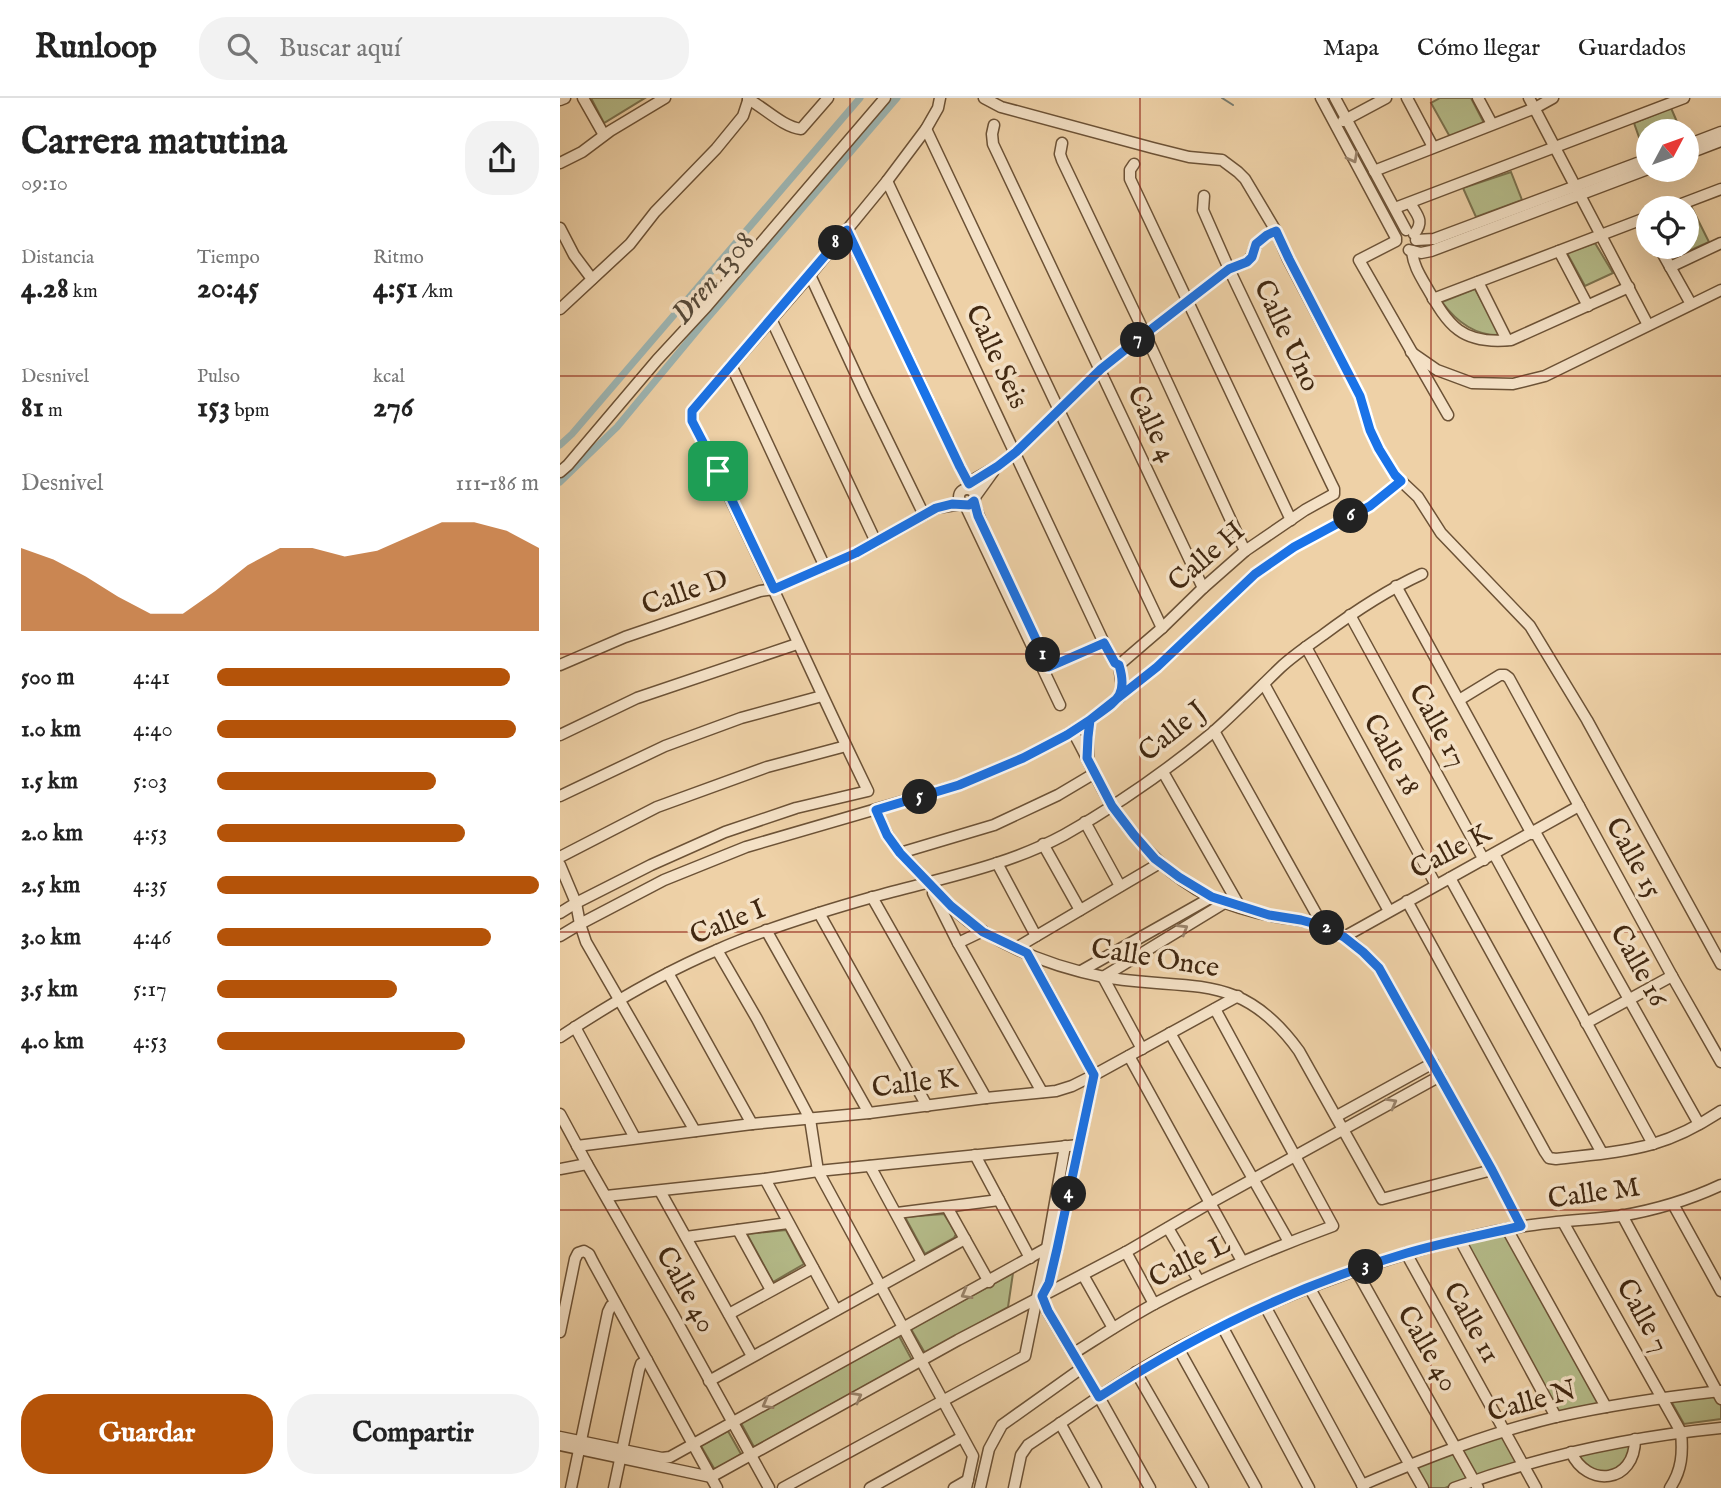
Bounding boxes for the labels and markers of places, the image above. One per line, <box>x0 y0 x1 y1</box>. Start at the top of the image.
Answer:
pin: 8 <box>818 226 854 260</box>
pin: 7 <box>1120 322 1156 358</box>
pin <box>688 441 748 501</box>
pin: 6 <box>1334 498 1368 534</box>
pin: 1 <box>1026 638 1060 672</box>
pin: 5 <box>902 780 938 814</box>
pin: 2 <box>1310 910 1344 946</box>
pin: 4 <box>1051 1176 1086 1212</box>
pin: 3 <box>1348 1250 1384 1284</box>

